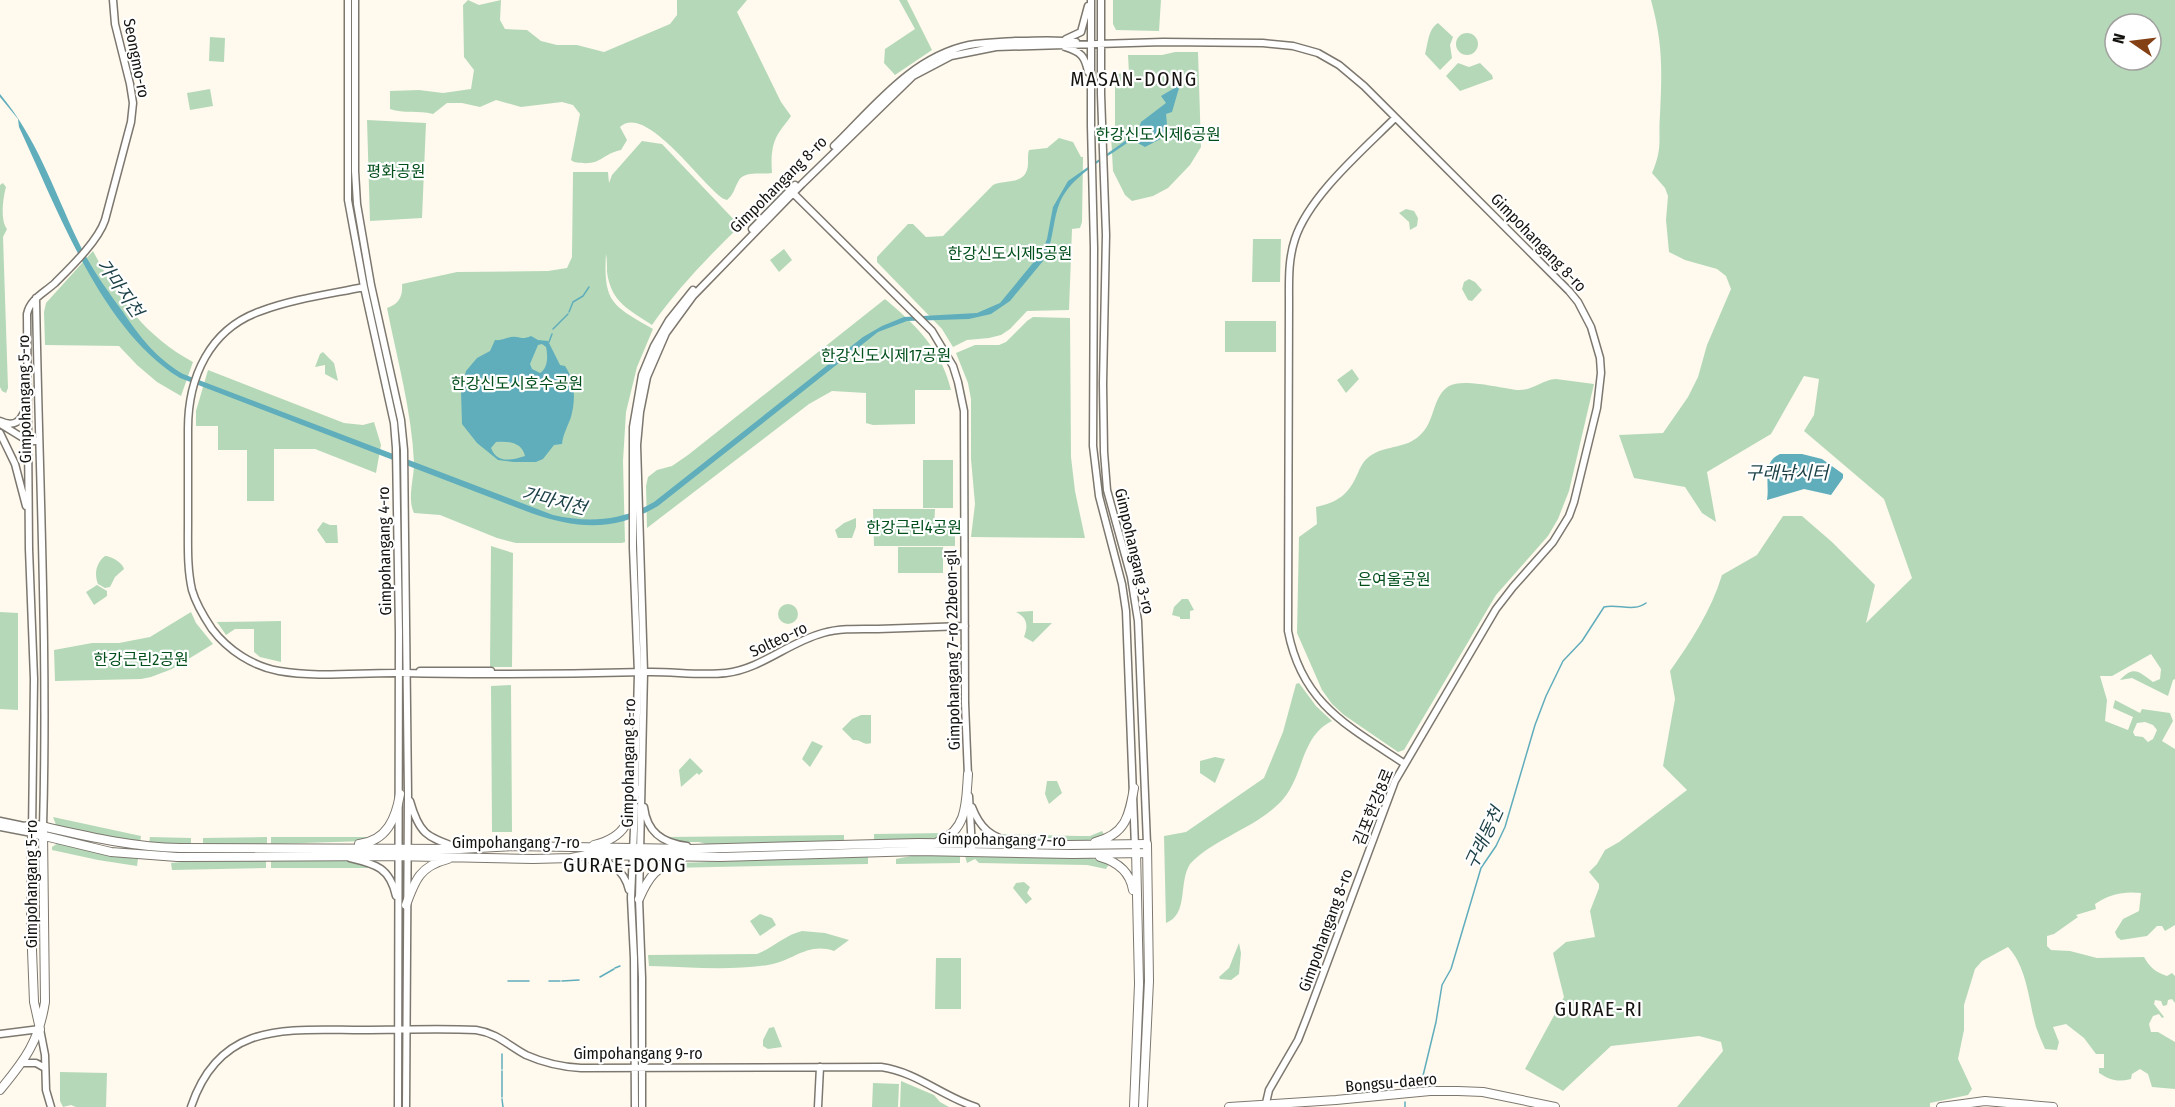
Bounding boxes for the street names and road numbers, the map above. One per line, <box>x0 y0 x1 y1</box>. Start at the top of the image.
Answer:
street label: Seongmo-ro <box>120 17 154 99</box>
street label: Gimpohangang 8-ro <box>726 132 831 237</box>
street label: Gimpohangang 8-ro <box>1487 189 1590 295</box>
street label: Gimpohangang 5-ro <box>14 334 35 464</box>
street label: Gimpohangang 4-ro <box>374 486 395 616</box>
street label: Gimpohangang 3-ro <box>1111 486 1158 616</box>
street label: Gimpohangang 7-ro 22beon-gil <box>941 550 964 750</box>
street label: Solteo-ro <box>746 618 810 661</box>
street label: Gimpohangang 8-ro <box>618 698 639 828</box>
street label: 김포한강8로 <box>1349 766 1398 849</box>
street label: Gimpohangang 5-ro <box>22 820 41 948</box>
street label: Gimpohangang 7-ro <box>938 829 1066 850</box>
street label: Gimpohangang 7-ro <box>452 833 580 852</box>
street label: Gimpohangang 8-ro <box>1294 866 1357 994</box>
street label: Gimpohangang 9-ro <box>573 1044 703 1063</box>
street label: Bongsu-daero <box>1344 1069 1438 1096</box>

